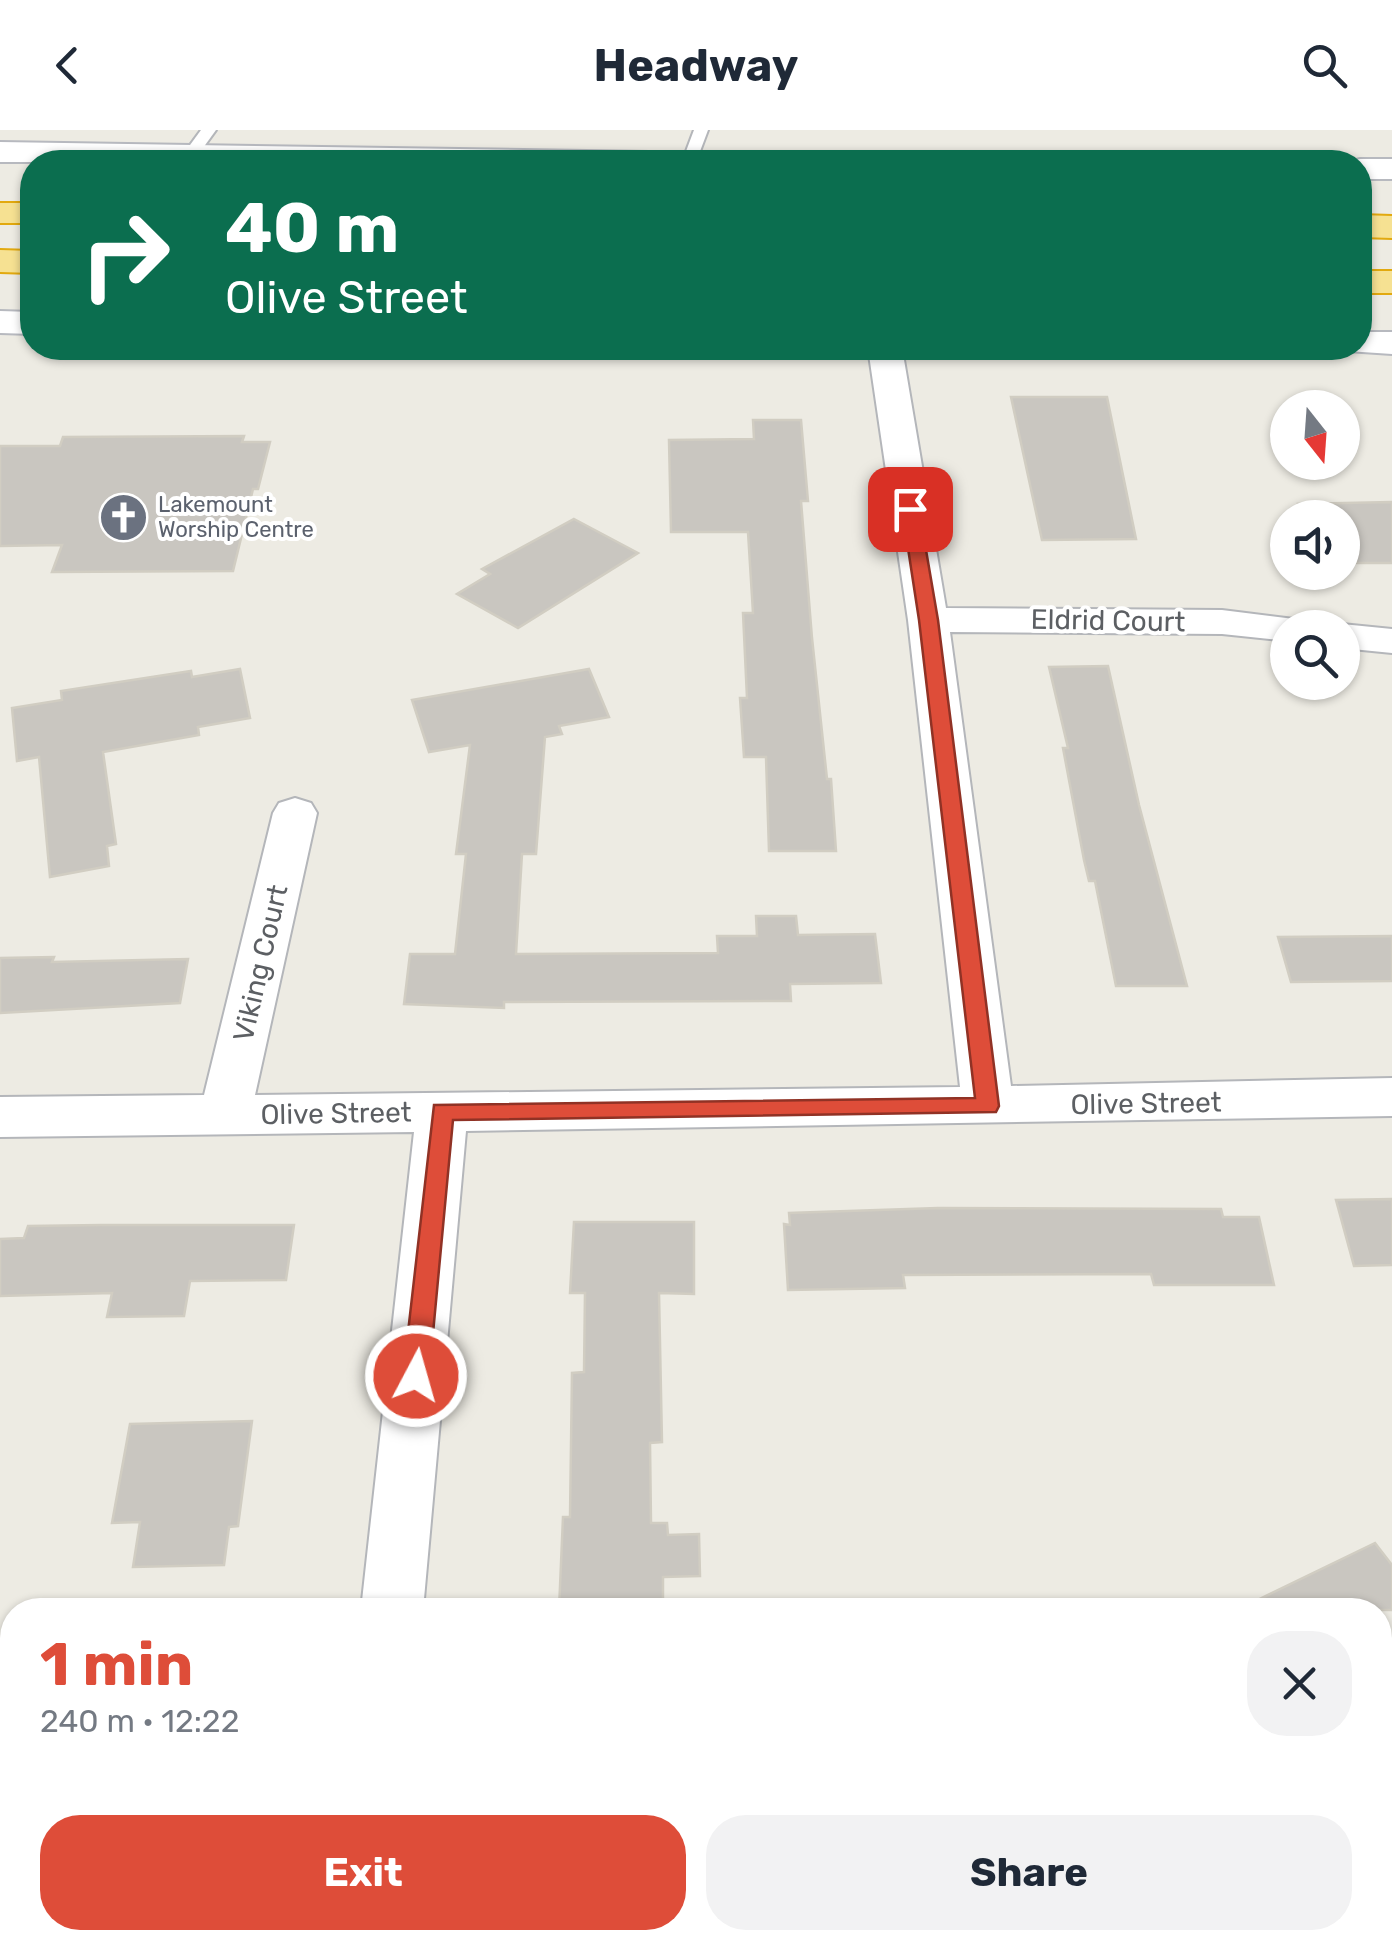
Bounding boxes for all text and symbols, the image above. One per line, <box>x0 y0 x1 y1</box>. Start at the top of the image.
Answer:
icon: back <box>40 38 95 93</box>
icon: search <box>1297 38 1352 93</box>
text: Headway <box>594 39 798 92</box>
text: 40 m <box>225 187 399 270</box>
icon: right <box>60 190 190 320</box>
text: Olive Street <box>225 271 468 324</box>
north arrow <box>1270 390 1360 480</box>
map controls <box>1270 390 1360 700</box>
pin <box>868 467 953 552</box>
icon: arrive <box>883 482 938 537</box>
church icon: Lakemount Worship Centre <box>97 491 149 543</box>
place label: Lakemount Worship Centre <box>158 491 314 543</box>
button: sound <box>1270 500 1360 590</box>
street label: Eldrid Court <box>1030 603 1186 638</box>
button: search <box>1270 610 1360 700</box>
street label: Viking Court <box>226 881 295 1045</box>
street label: Olive Street <box>1070 1086 1222 1121</box>
street label: Olive Street <box>260 1096 412 1131</box>
position arrow <box>364 1324 468 1428</box>
text: 1 min <box>40 1629 193 1700</box>
button: close <box>1247 1631 1352 1736</box>
text: 240 m · 12:22 <box>40 1702 239 1740</box>
button: Exit <box>40 1815 686 1930</box>
button: Share <box>706 1815 1352 1930</box>

